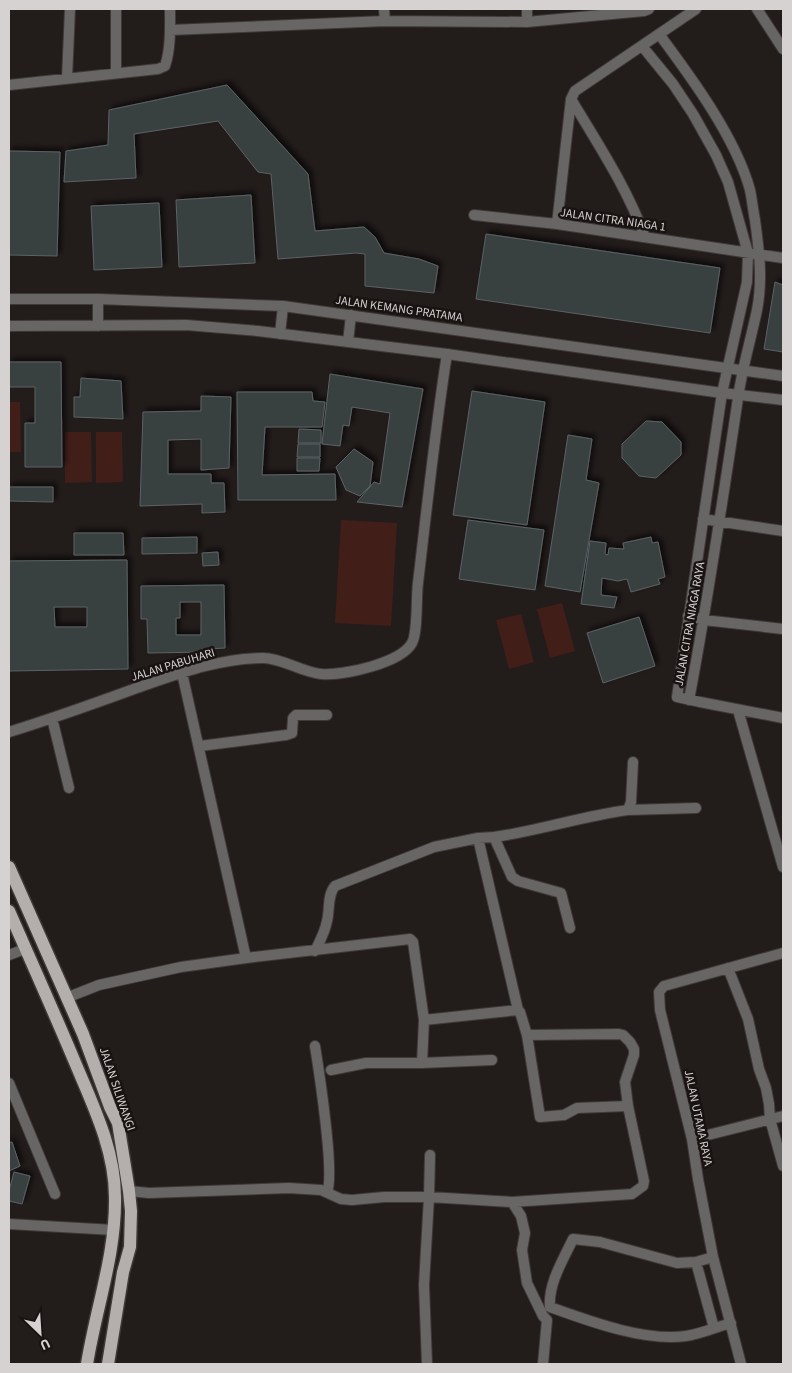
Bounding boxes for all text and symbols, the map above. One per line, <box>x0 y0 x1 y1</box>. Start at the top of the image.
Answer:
street label: JALAN CITRA NIAGA 1 <box>559 204 667 236</box>
street label: JALAN KEMANG PRATAMA <box>334 292 464 326</box>
street label: JALAN CITRA NIAGA RAYA <box>671 560 709 687</box>
street label: JALAN PABUHARI <box>129 644 217 686</box>
street label: JALAN SILIWANGI <box>95 1045 139 1133</box>
street label: JALAN UTAMA RAYA <box>680 1068 717 1168</box>
north arrow <box>15 1308 65 1358</box>
text: U <box>37 1333 54 1355</box>

